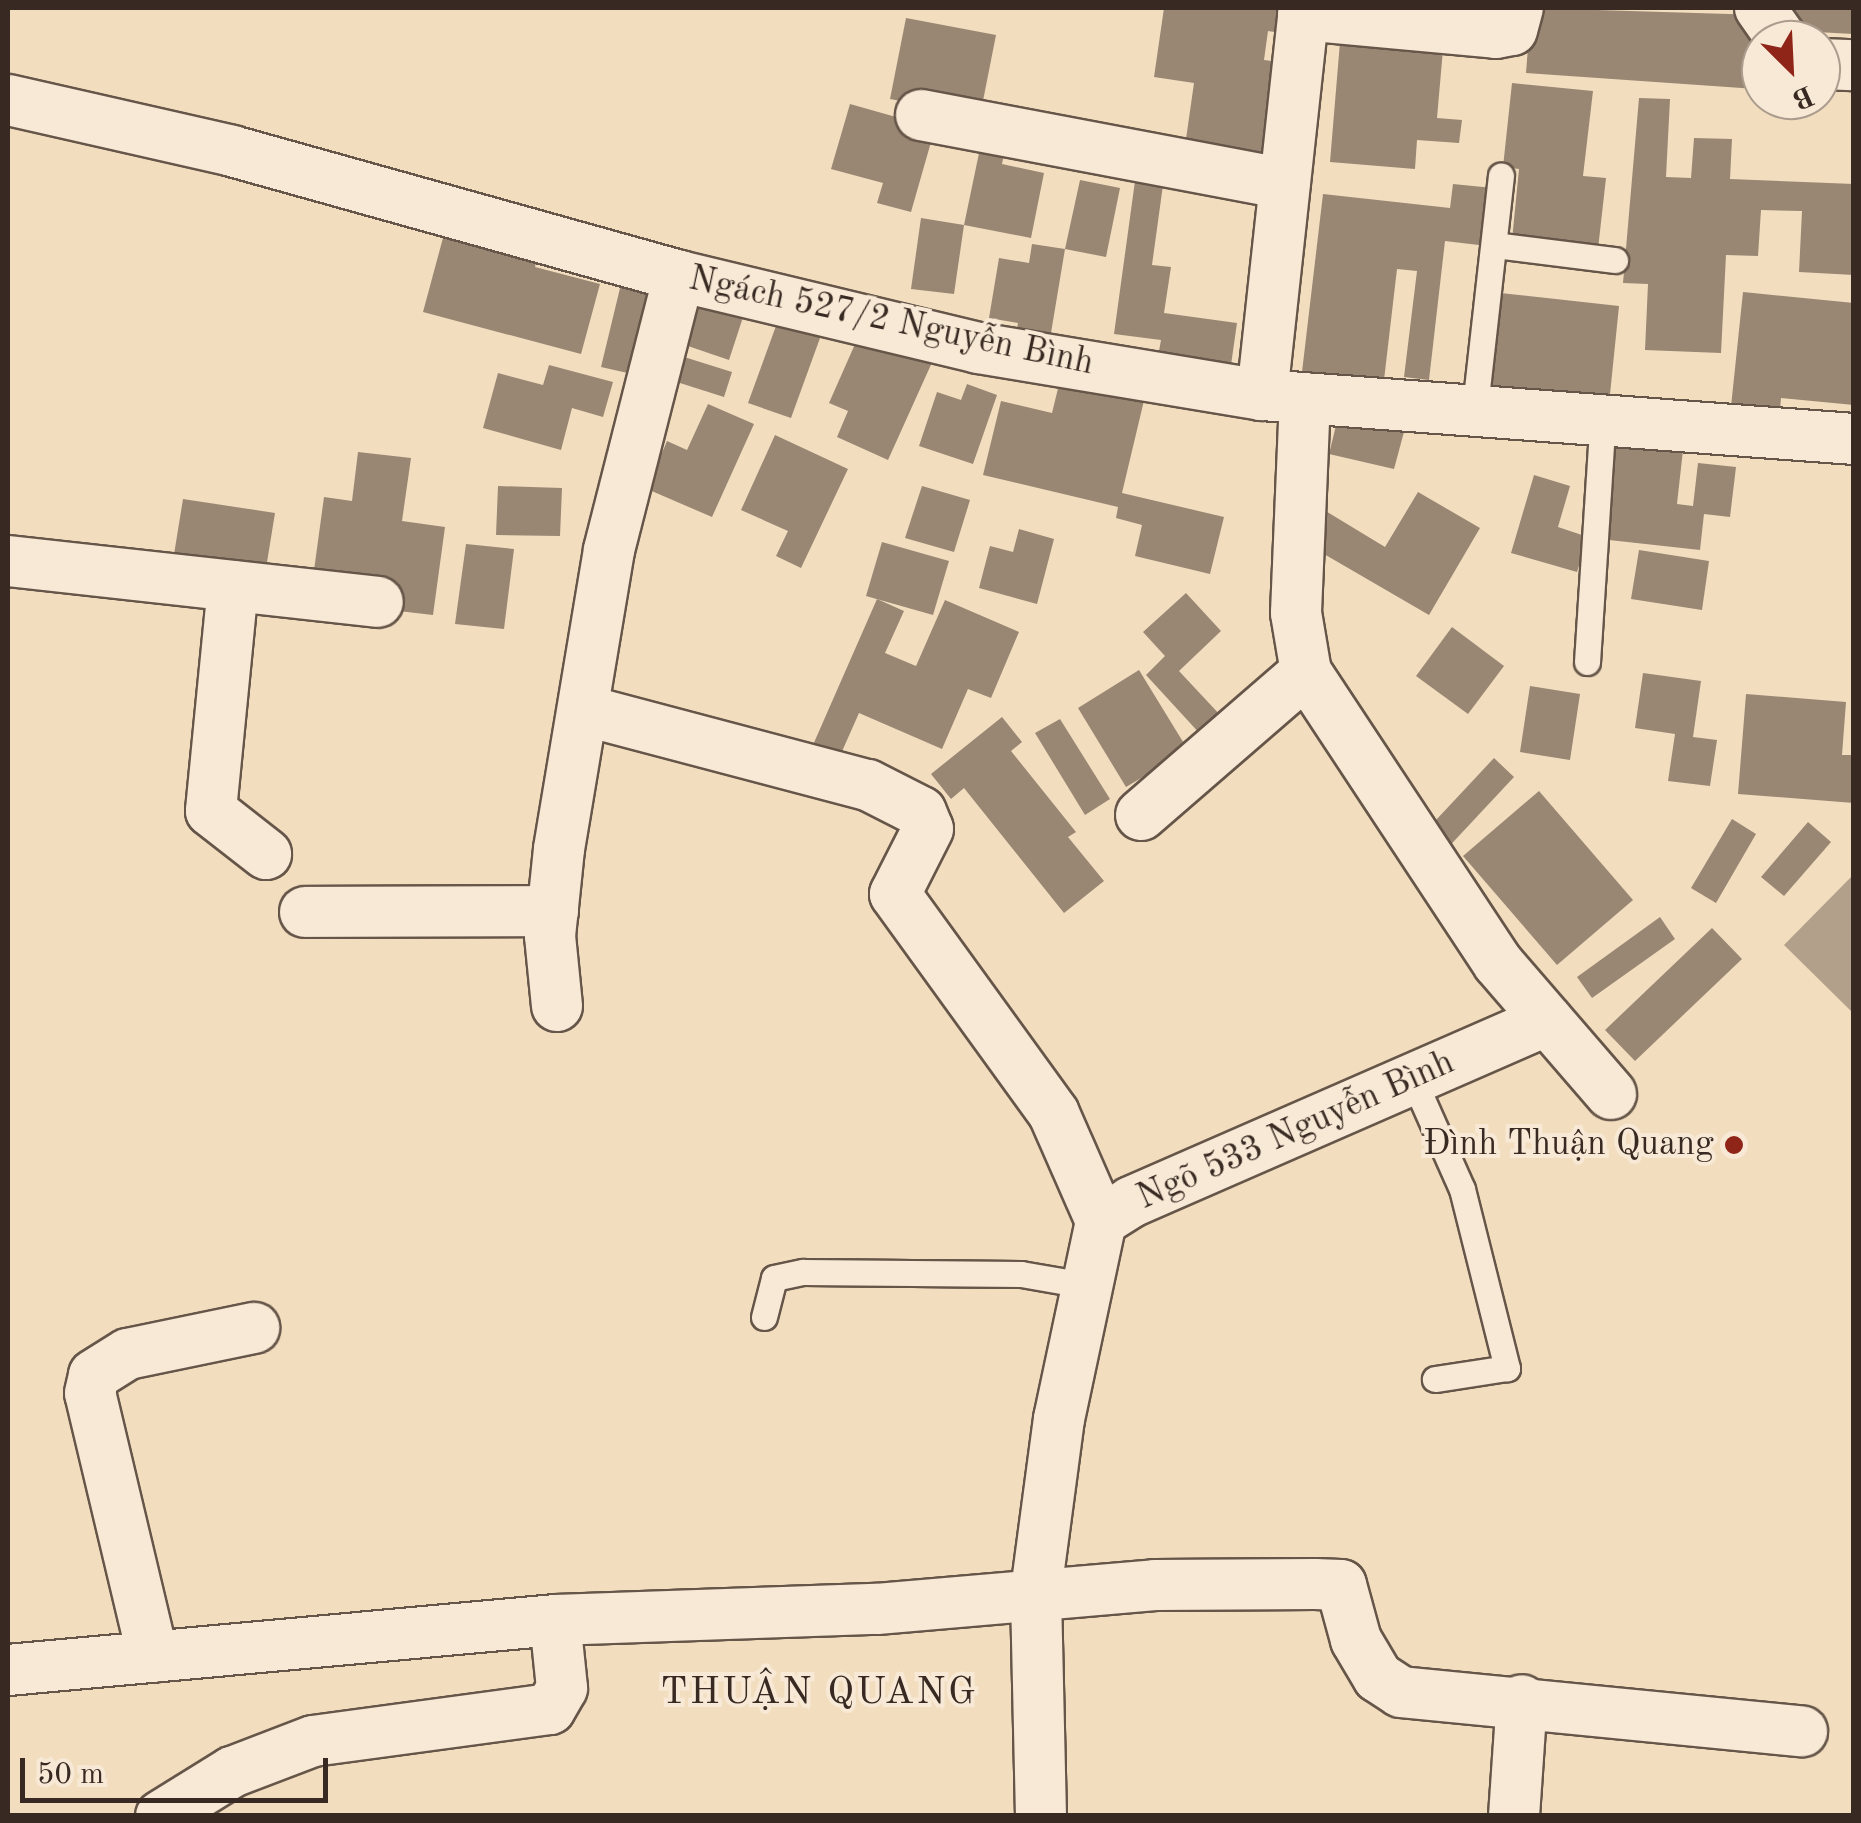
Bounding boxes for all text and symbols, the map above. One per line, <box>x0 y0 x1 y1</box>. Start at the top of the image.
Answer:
north arrow <box>1741 20 1841 120</box>
text: B <box>1788 79 1817 112</box>
street label: Ngách 527/2 Nguyễn Bình <box>685 259 1097 385</box>
street label: Ngõ 533 Nguyễn Bình <box>1131 1042 1461 1220</box>
place label: Đình Thuận Quang <box>1423 1124 1714 1166</box>
marker: Đình Thuận Quang <box>1723 1134 1745 1156</box>
district label: THUẬN QUANG <box>660 1671 978 1717</box>
scale bar <box>25 1738 332 1800</box>
text: 50 m <box>37 1760 104 1790</box>

